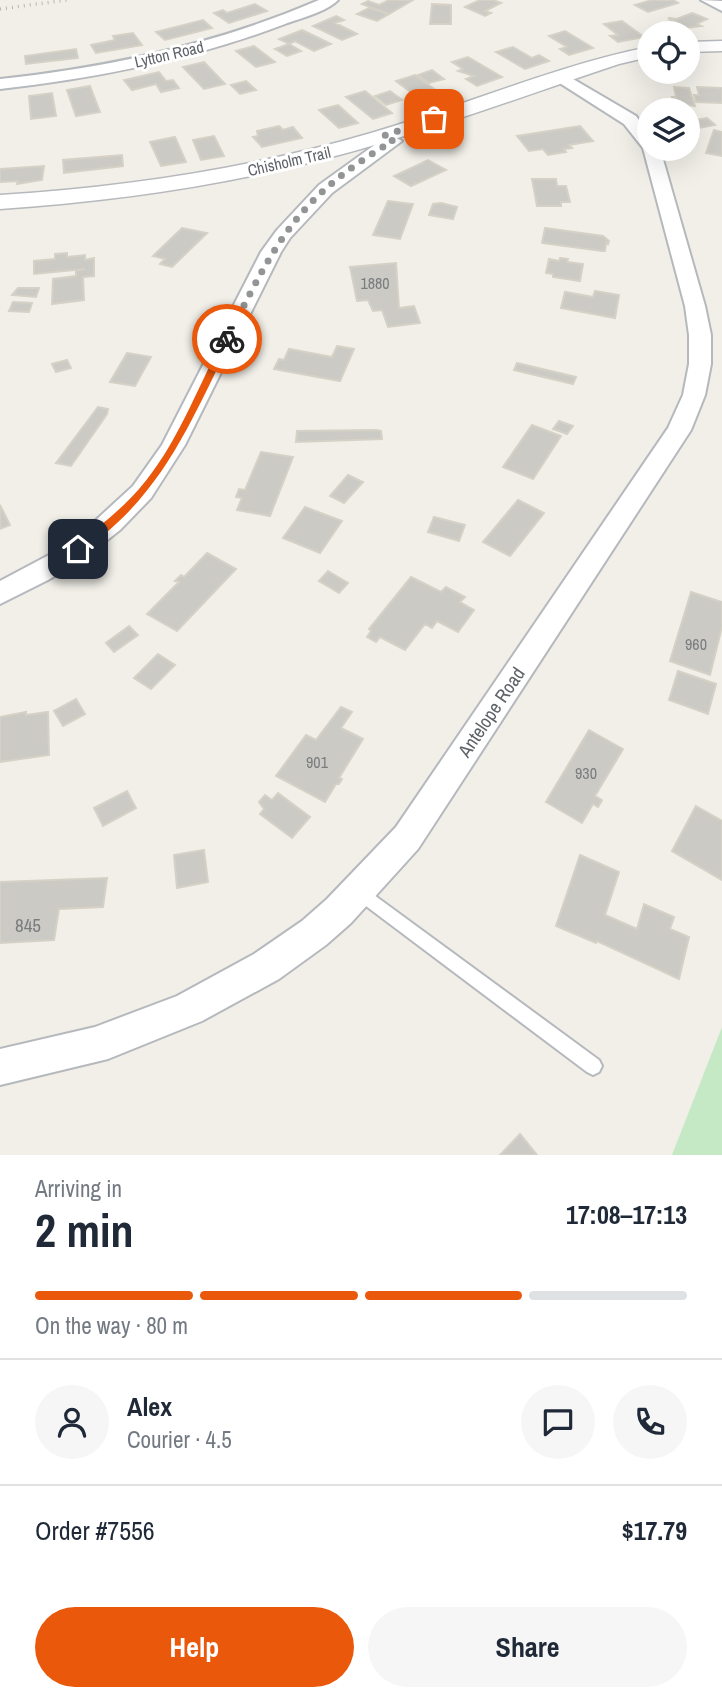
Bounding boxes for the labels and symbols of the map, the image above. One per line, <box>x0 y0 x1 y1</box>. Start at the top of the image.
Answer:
street label: Lytton Road <box>132 35 206 73</box>
pin <box>404 89 464 149</box>
street label: Chisholm Trail <box>245 141 333 181</box>
house number: 1880 <box>360 272 390 294</box>
courier <box>192 304 262 374</box>
pin <box>48 519 108 579</box>
house number: 960 <box>685 633 707 655</box>
street label: Antelope Road <box>451 662 531 763</box>
house number: 901 <box>306 751 329 773</box>
house number: 930 <box>575 762 597 784</box>
house number: 845 <box>15 912 41 938</box>

